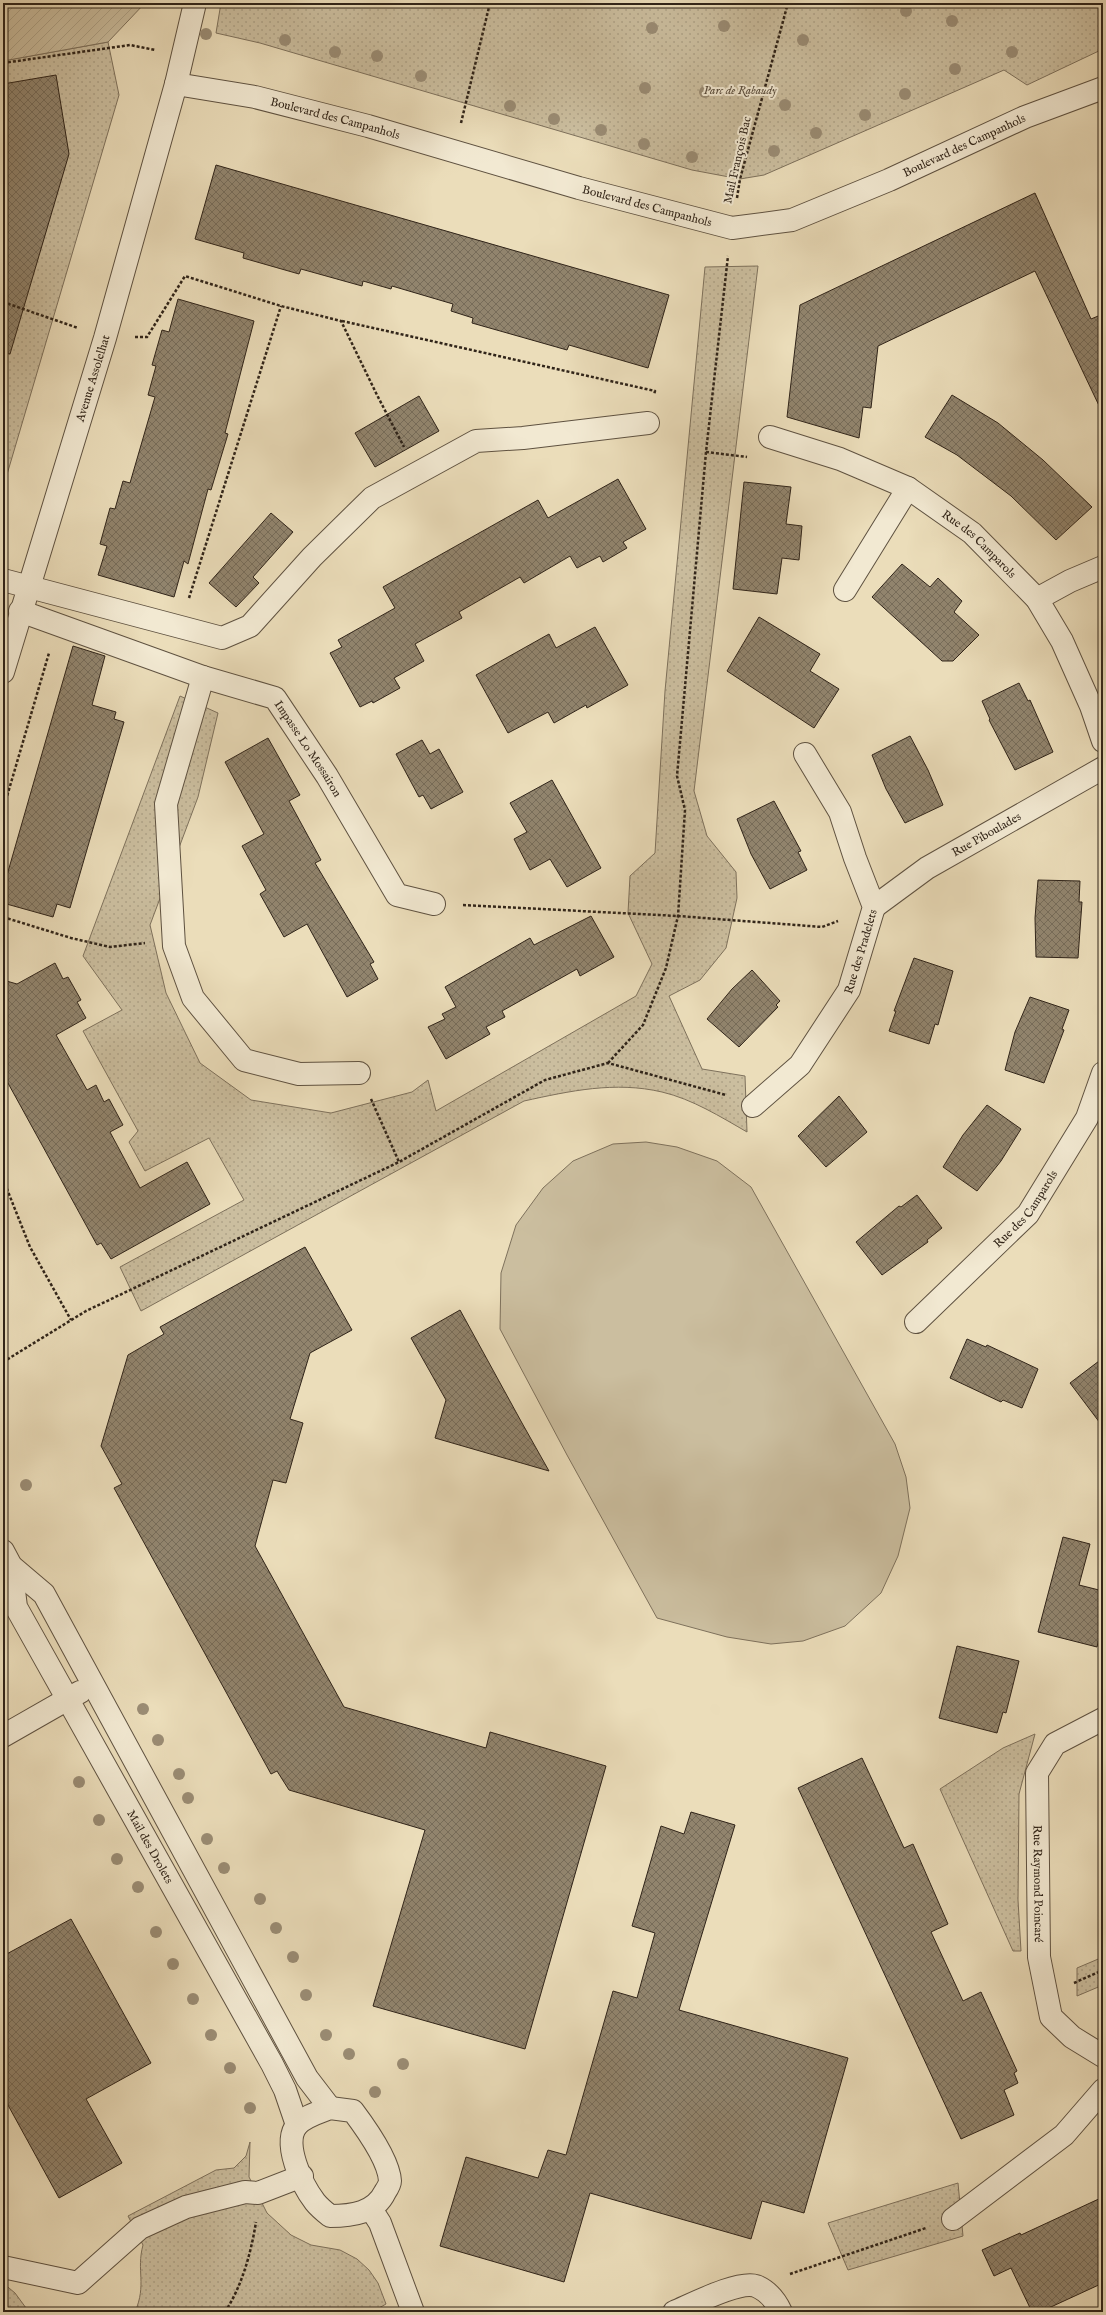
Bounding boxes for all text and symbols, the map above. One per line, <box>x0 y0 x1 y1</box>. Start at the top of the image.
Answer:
park label: Parc de Rabaudy <box>704 83 777 98</box>
street label: Boulevard des Campanhols <box>269 94 402 143</box>
street label: Boulevard des Campanhols <box>901 111 1028 181</box>
street label: Mail François Bac <box>720 115 755 205</box>
street label: Boulevard des Campanhols <box>580 182 713 230</box>
street label: Avenue Assolelhat <box>73 333 113 425</box>
street label: Rue des Camparols <box>939 507 1019 581</box>
street label: Impasse Lo Mossairon <box>271 698 345 800</box>
street label: Rue Piboulades <box>949 809 1024 860</box>
street label: Rue des Pradelets <box>841 908 881 996</box>
street label: Rue des Camparols <box>991 1168 1061 1251</box>
street label: Mail des Drolets <box>123 1807 176 1886</box>
street label: Rue Raymond Poincaré <box>1030 1825 1046 1943</box>

